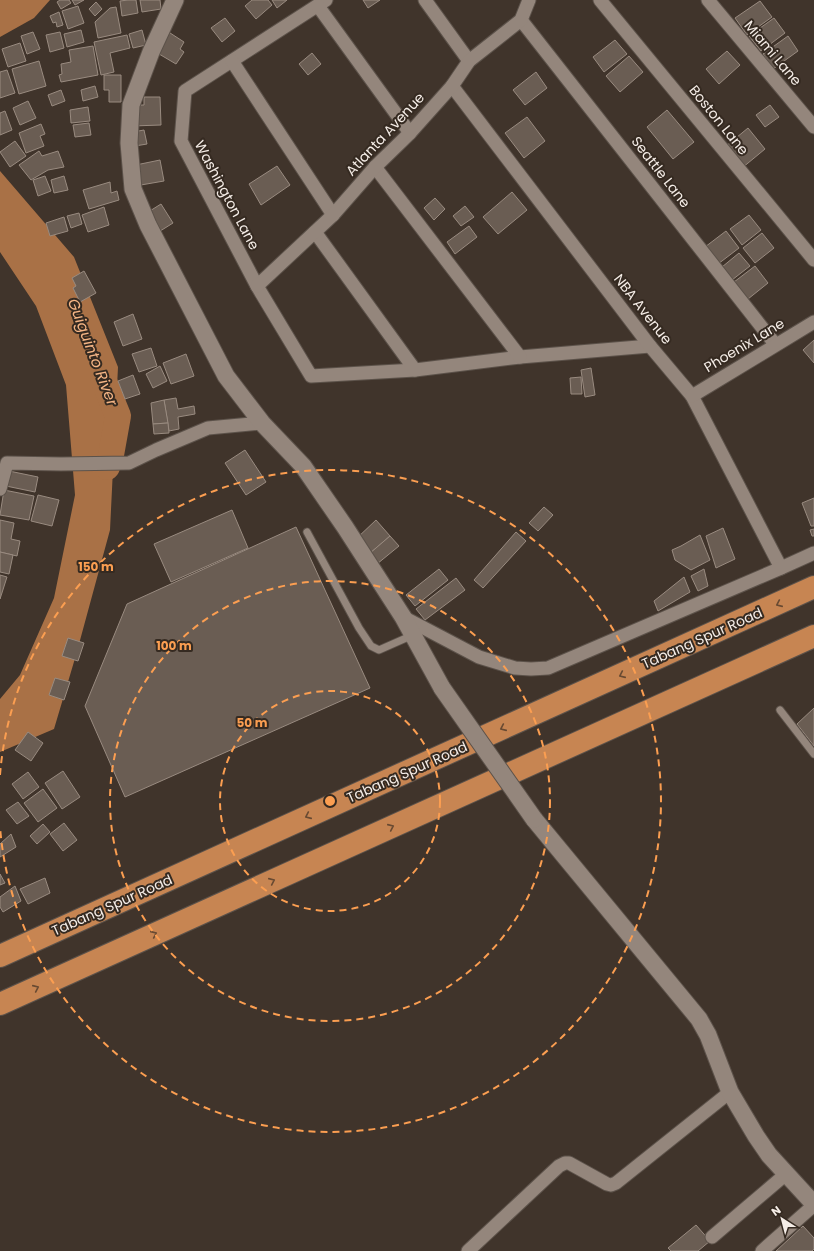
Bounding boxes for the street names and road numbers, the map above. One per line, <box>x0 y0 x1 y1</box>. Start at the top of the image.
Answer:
street label: Miami Lane <box>740 16 806 90</box>
street label: Boston Lane <box>685 81 754 159</box>
street label: Atlanta Avenue <box>341 88 429 180</box>
street label: Seattle Lane <box>627 132 695 212</box>
street label: Washington Lane <box>190 137 264 253</box>
street label: NBA Avenue <box>609 270 677 349</box>
street label: Phoenix Lane <box>700 313 788 377</box>
street label: Tabang Spur Road <box>638 602 766 674</box>
street label: Tabang Spur Road <box>343 736 471 808</box>
street label: Tabang Spur Road <box>48 869 176 941</box>

